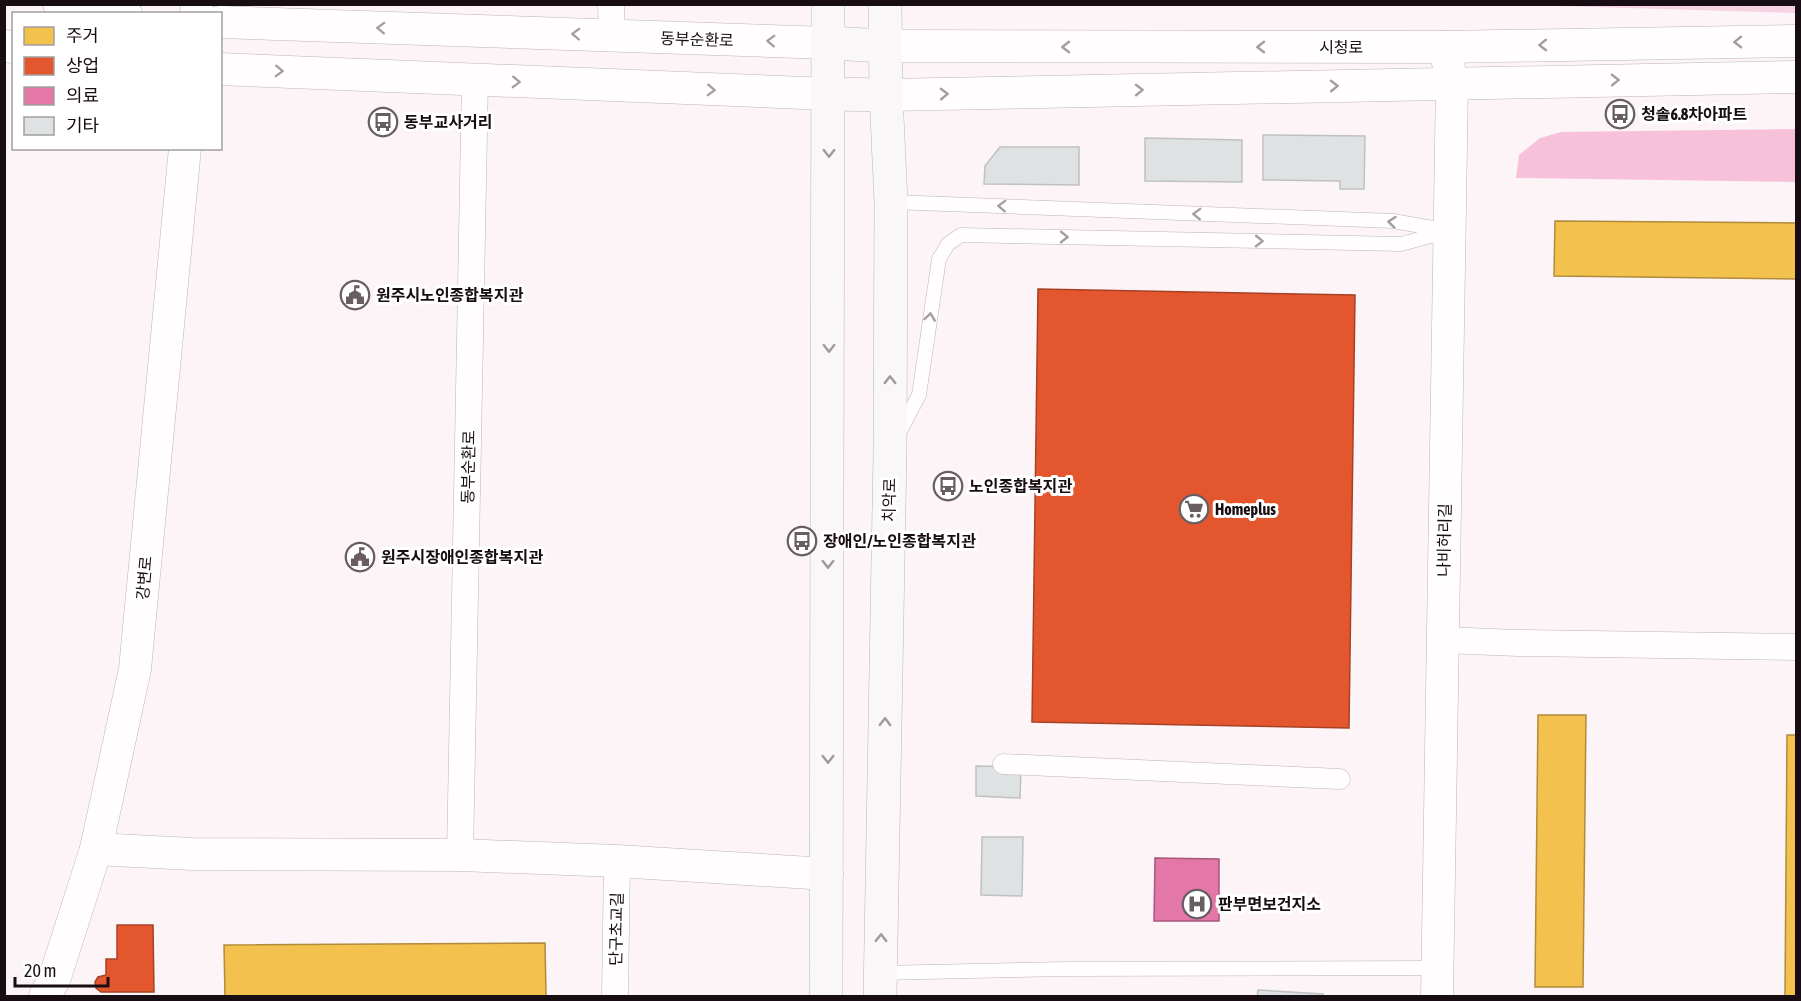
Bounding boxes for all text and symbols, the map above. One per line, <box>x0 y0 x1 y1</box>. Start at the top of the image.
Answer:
legend <box>12 12 222 150</box>
one-way arrow <box>376 21 385 34</box>
text: 주거 <box>66 25 99 46</box>
one-way arrow <box>571 28 580 41</box>
street label: 동부순환로 <box>660 29 734 49</box>
one-way arrow <box>766 35 775 48</box>
one-way arrow <box>1734 36 1743 48</box>
street label: 시청로 <box>1319 38 1363 56</box>
one-way arrow <box>1539 39 1548 52</box>
one-way arrow <box>1061 41 1070 53</box>
one-way arrow <box>1256 41 1265 53</box>
text: 상업 <box>66 55 99 76</box>
one-way arrow <box>274 65 283 78</box>
one-way arrow <box>1611 74 1620 87</box>
one-way arrow <box>511 75 520 88</box>
one-way arrow <box>1330 80 1339 93</box>
one-way arrow <box>706 83 715 96</box>
one-way arrow <box>1135 84 1144 96</box>
text: 의료 <box>66 85 99 106</box>
one-way arrow <box>940 88 949 100</box>
bus stop icon: 청솔6.8차아파트 <box>1604 98 1636 130</box>
place label: 청솔6.8차아파트 <box>1641 105 1747 123</box>
bus stop icon: 동부교사거리 <box>367 106 399 138</box>
place label: 동부교사거리 <box>404 113 492 131</box>
text: 기타 <box>66 115 100 136</box>
one-way arrow <box>823 148 835 157</box>
one-way arrow <box>997 200 1006 213</box>
one-way arrow <box>1192 207 1201 220</box>
one-way arrow <box>1387 216 1396 229</box>
one-way arrow <box>1059 231 1068 244</box>
one-way arrow <box>1254 235 1263 248</box>
public building icon: 원주시노인종합복지관 <box>339 279 371 311</box>
place label: 원주시노인종합복지관 <box>376 286 523 304</box>
one-way arrow <box>923 313 936 323</box>
one-way arrow <box>823 343 835 352</box>
one-way arrow <box>884 376 896 385</box>
street label: 동부순환로 <box>458 430 478 504</box>
bus stop icon: 노인종합복지관 <box>932 470 964 502</box>
street label: 치악로 <box>880 477 898 522</box>
place label: 노인종합복지관 <box>969 477 1072 495</box>
supermarket icon: Homeplus <box>1178 493 1210 525</box>
place label: Homeplus <box>1215 500 1276 518</box>
street label: 나비허리길 <box>1434 503 1454 577</box>
bus stop icon: 장애인/노인종합복지관 <box>786 525 818 557</box>
place label: 장애인/노인종합복지관 <box>823 532 976 550</box>
public building icon: 원주시장애인종합복지관 <box>344 541 376 573</box>
place label: 원주시장애인종합복지관 <box>381 548 543 566</box>
street label: 강변로 <box>133 555 155 601</box>
one-way arrow <box>822 559 834 568</box>
one-way arrow <box>879 718 891 727</box>
one-way arrow <box>822 754 834 763</box>
hospital icon: 판부면보건지소 <box>1181 888 1213 920</box>
street label: 단구초교길 <box>606 892 626 966</box>
place label: 판부면보건지소 <box>1218 895 1321 913</box>
one-way arrow <box>875 934 887 943</box>
scale bar <box>15 950 108 988</box>
text: 20 m <box>24 960 56 981</box>

